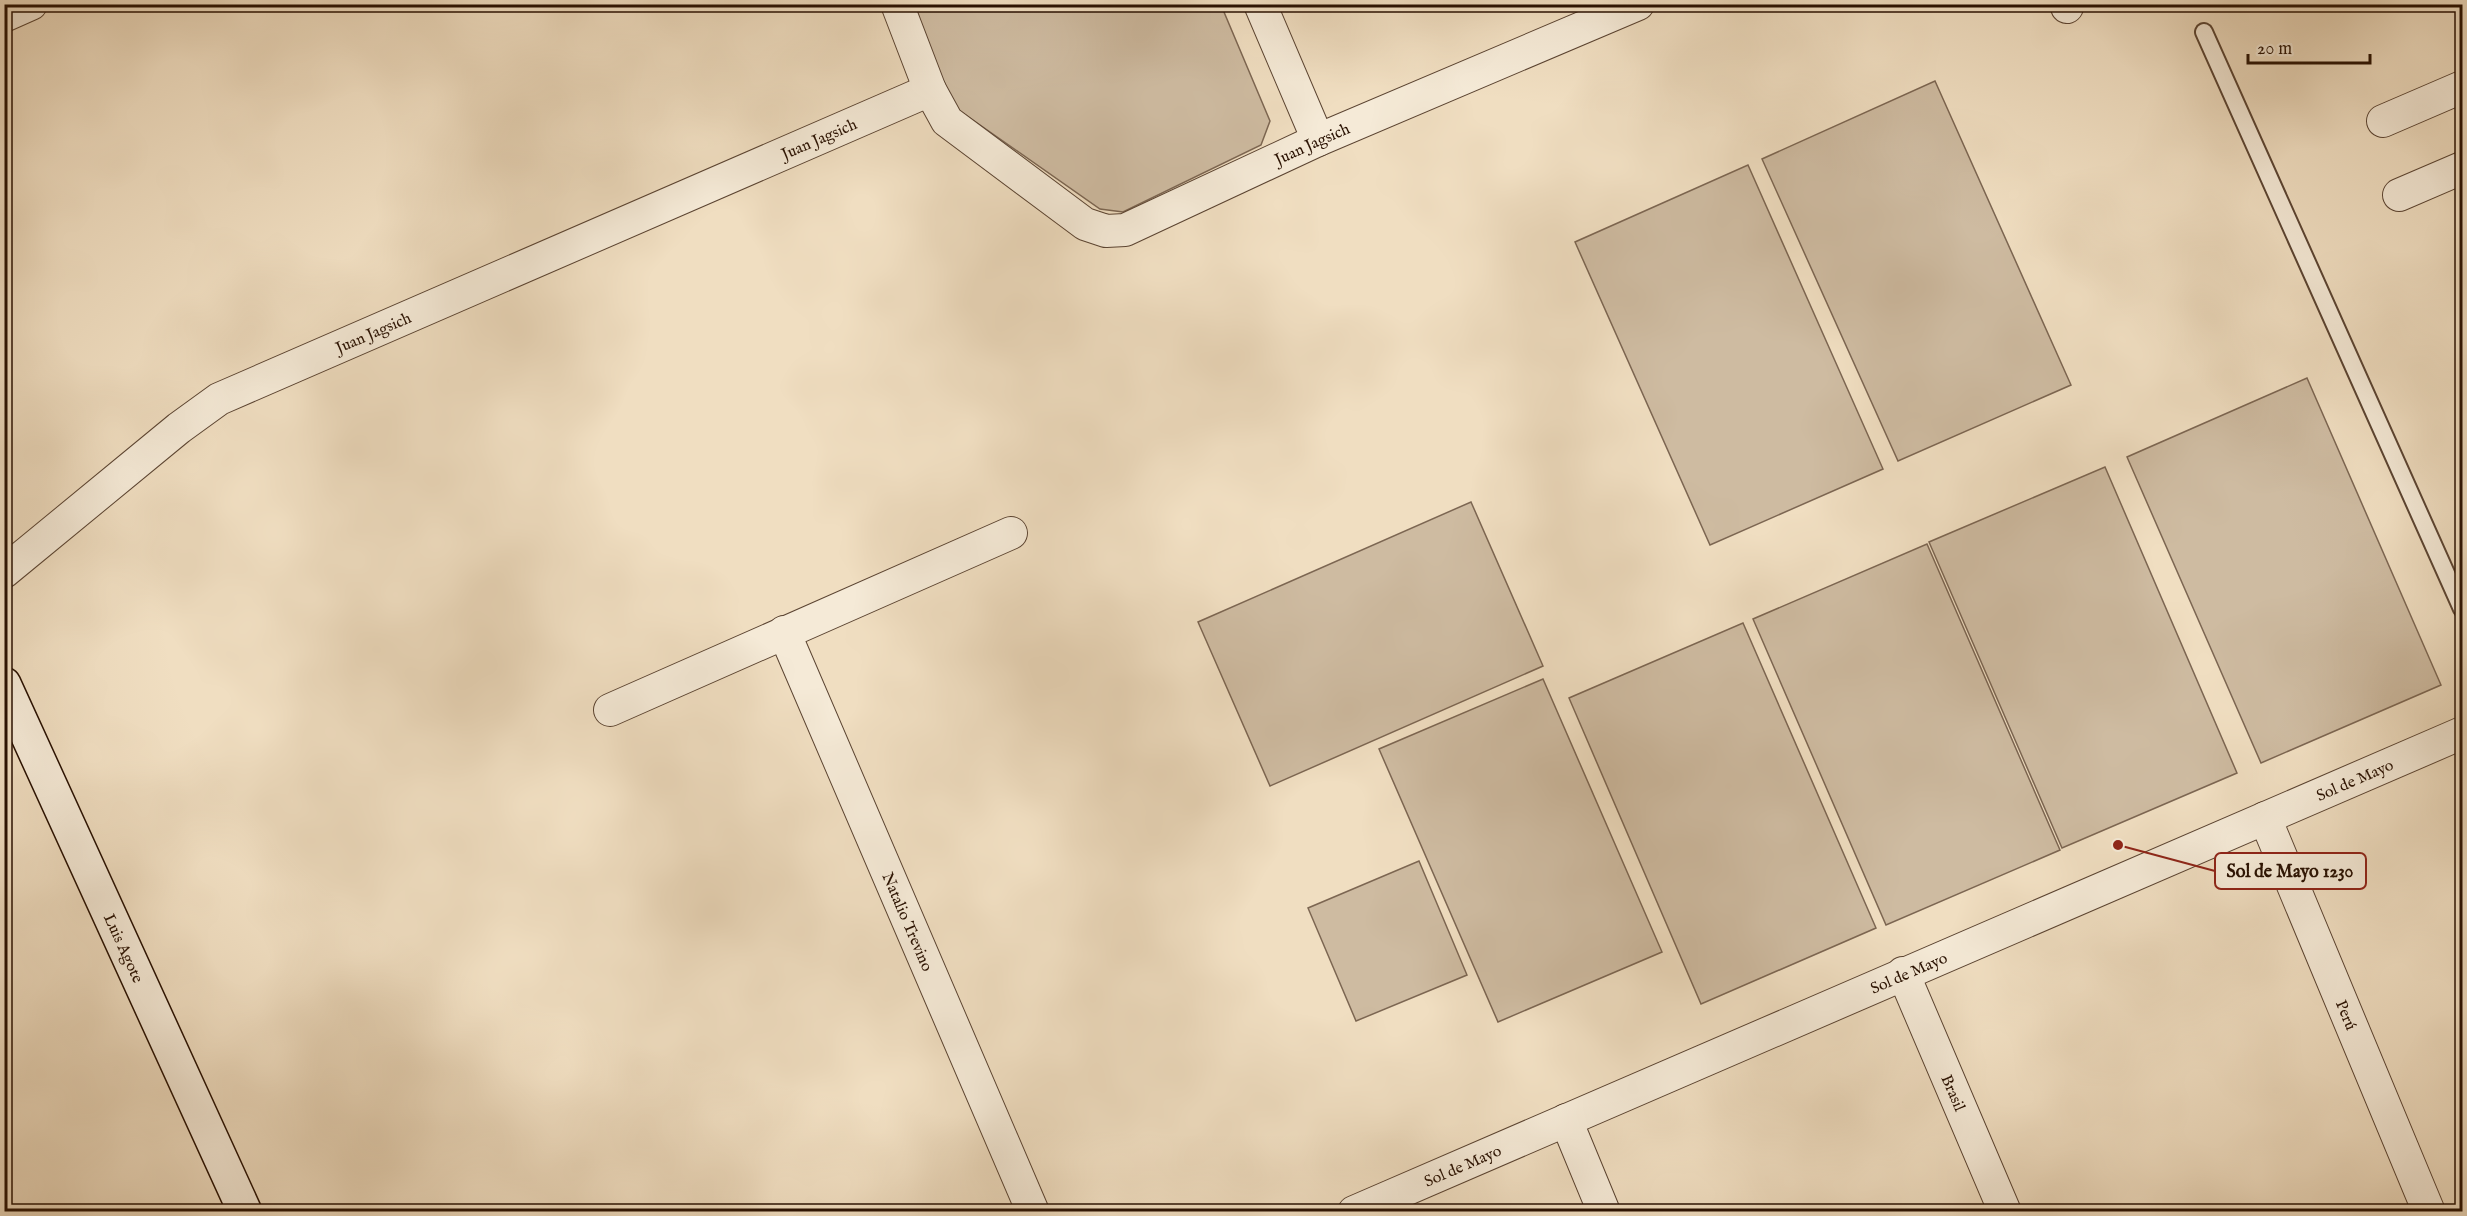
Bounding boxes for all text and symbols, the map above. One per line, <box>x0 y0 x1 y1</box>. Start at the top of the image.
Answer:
scale bar <box>2248 27 2370 65</box>
text: 20 m <box>2257 38 2292 61</box>
street label: Juan Jagsich <box>777 115 861 166</box>
street label: Juan Jagsich <box>1270 119 1354 172</box>
street label: Juan Jagsich <box>331 309 415 360</box>
street label: Sol de Mayo <box>2314 756 2397 807</box>
callout: Sol de Mayo 1230 <box>2215 853 2366 889</box>
text: Sol de Mayo 1230 <box>2227 861 2354 884</box>
street label: Natalio Trevino <box>876 870 937 975</box>
street label: Luis Agote <box>98 911 147 986</box>
street label: Sol de Mayo <box>1868 949 1951 1000</box>
street label: Perú <box>2330 997 2360 1033</box>
street label: Brasil <box>1936 1072 1969 1115</box>
street label: Sol de Mayo <box>1421 1141 1505 1192</box>

